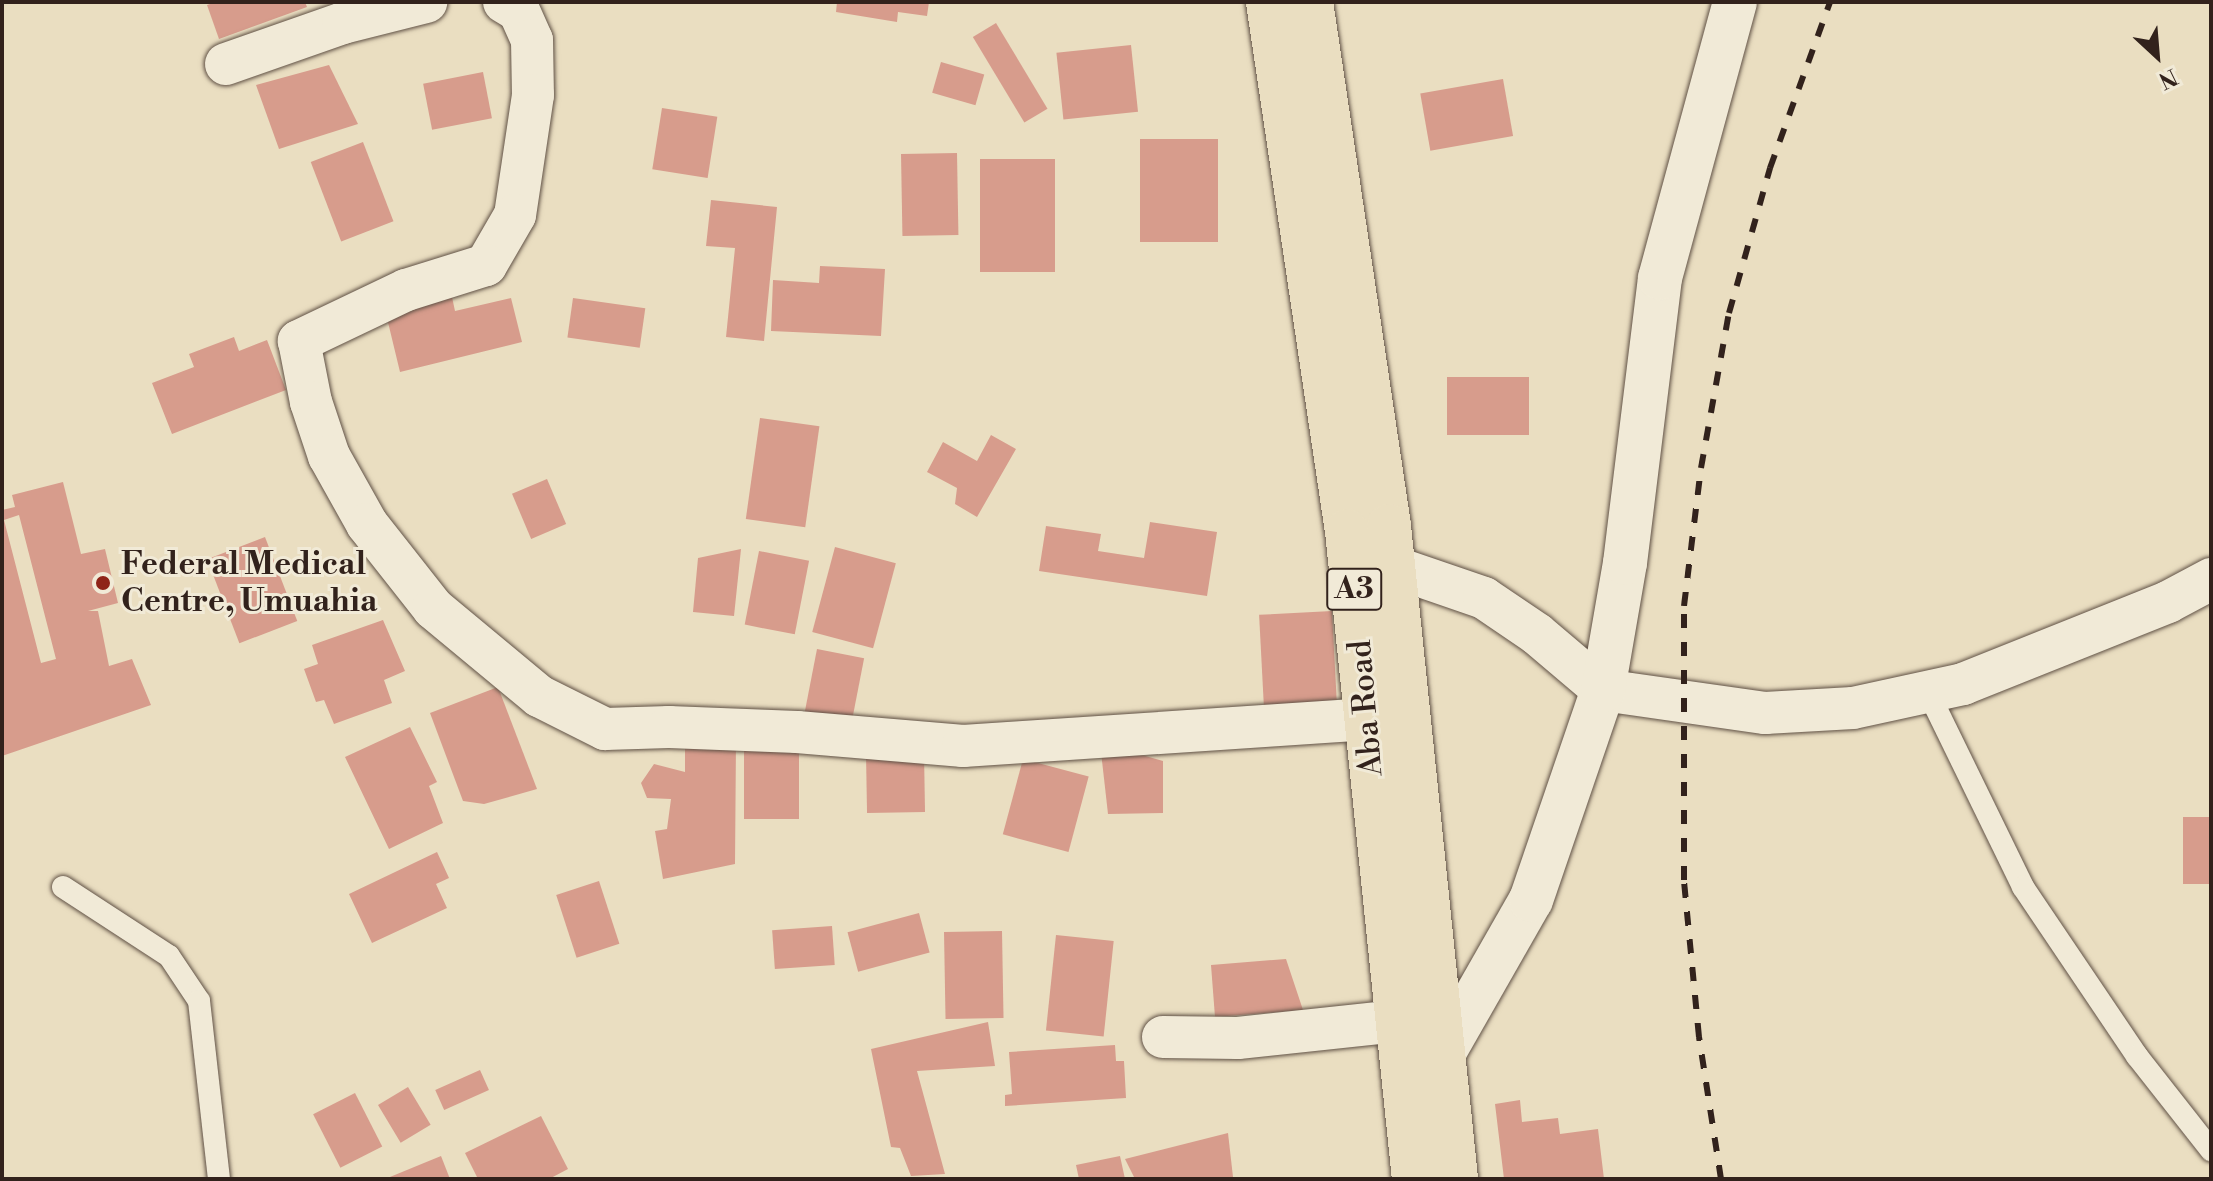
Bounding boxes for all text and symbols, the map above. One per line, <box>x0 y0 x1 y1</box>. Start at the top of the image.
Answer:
north arrow <box>2117 16 2197 96</box>
text: N <box>2154 62 2181 94</box>
place label: Federal Medical Centre, Umuahia <box>121 546 377 621</box>
road number: A3 <box>1326 563 1382 615</box>
marker: Federal Medical Centre, Umuahia <box>92 572 114 594</box>
street label: Aba Road <box>1341 638 1391 778</box>

